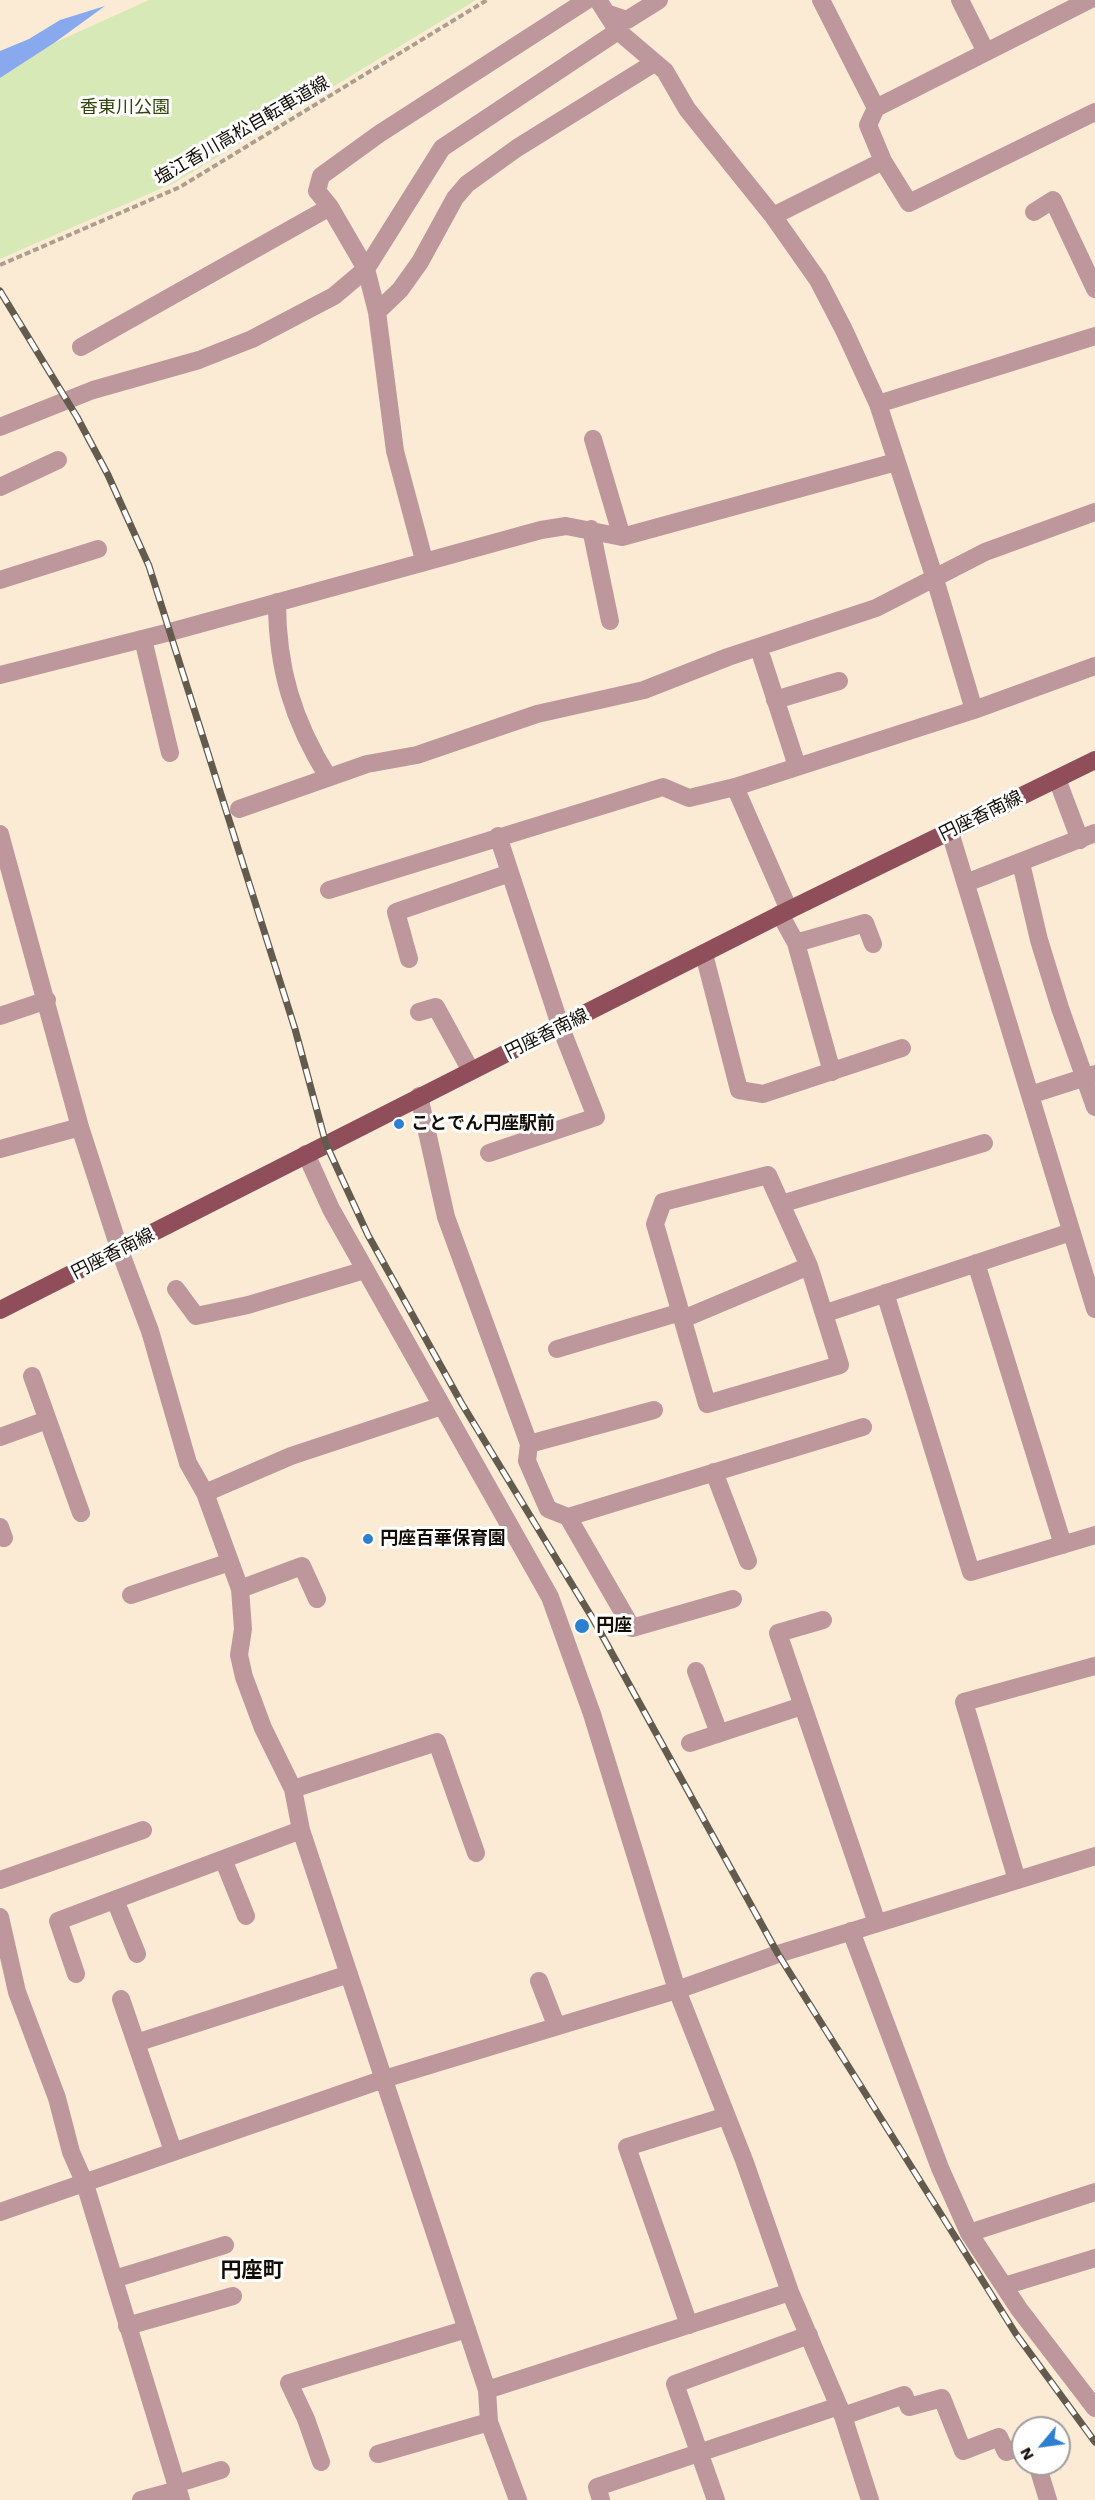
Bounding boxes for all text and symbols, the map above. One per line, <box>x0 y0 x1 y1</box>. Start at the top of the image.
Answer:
street label: 塩江香川高松自転車道線 <box>151 72 333 190</box>
park label: 香東川公園 <box>80 97 170 119</box>
street label: 円座香南線 <box>936 787 1026 845</box>
street label: 円座香南線 <box>502 1005 592 1063</box>
place label: ことでん円座駅前 <box>411 1113 555 1135</box>
marker: ことでん円座駅前 <box>392 1117 406 1131</box>
street label: 円座香南線 <box>68 1224 158 1284</box>
place label: 円座百華保育園 <box>380 1528 506 1550</box>
marker: 円座百華保育園 <box>361 1532 375 1546</box>
place label: 円座 <box>596 1615 632 1637</box>
marker: 円座 <box>573 1617 591 1635</box>
district label: 円座町 <box>221 2258 283 2284</box>
north arrow <box>1011 2416 1071 2476</box>
text: N <box>1015 2444 1038 2464</box>

